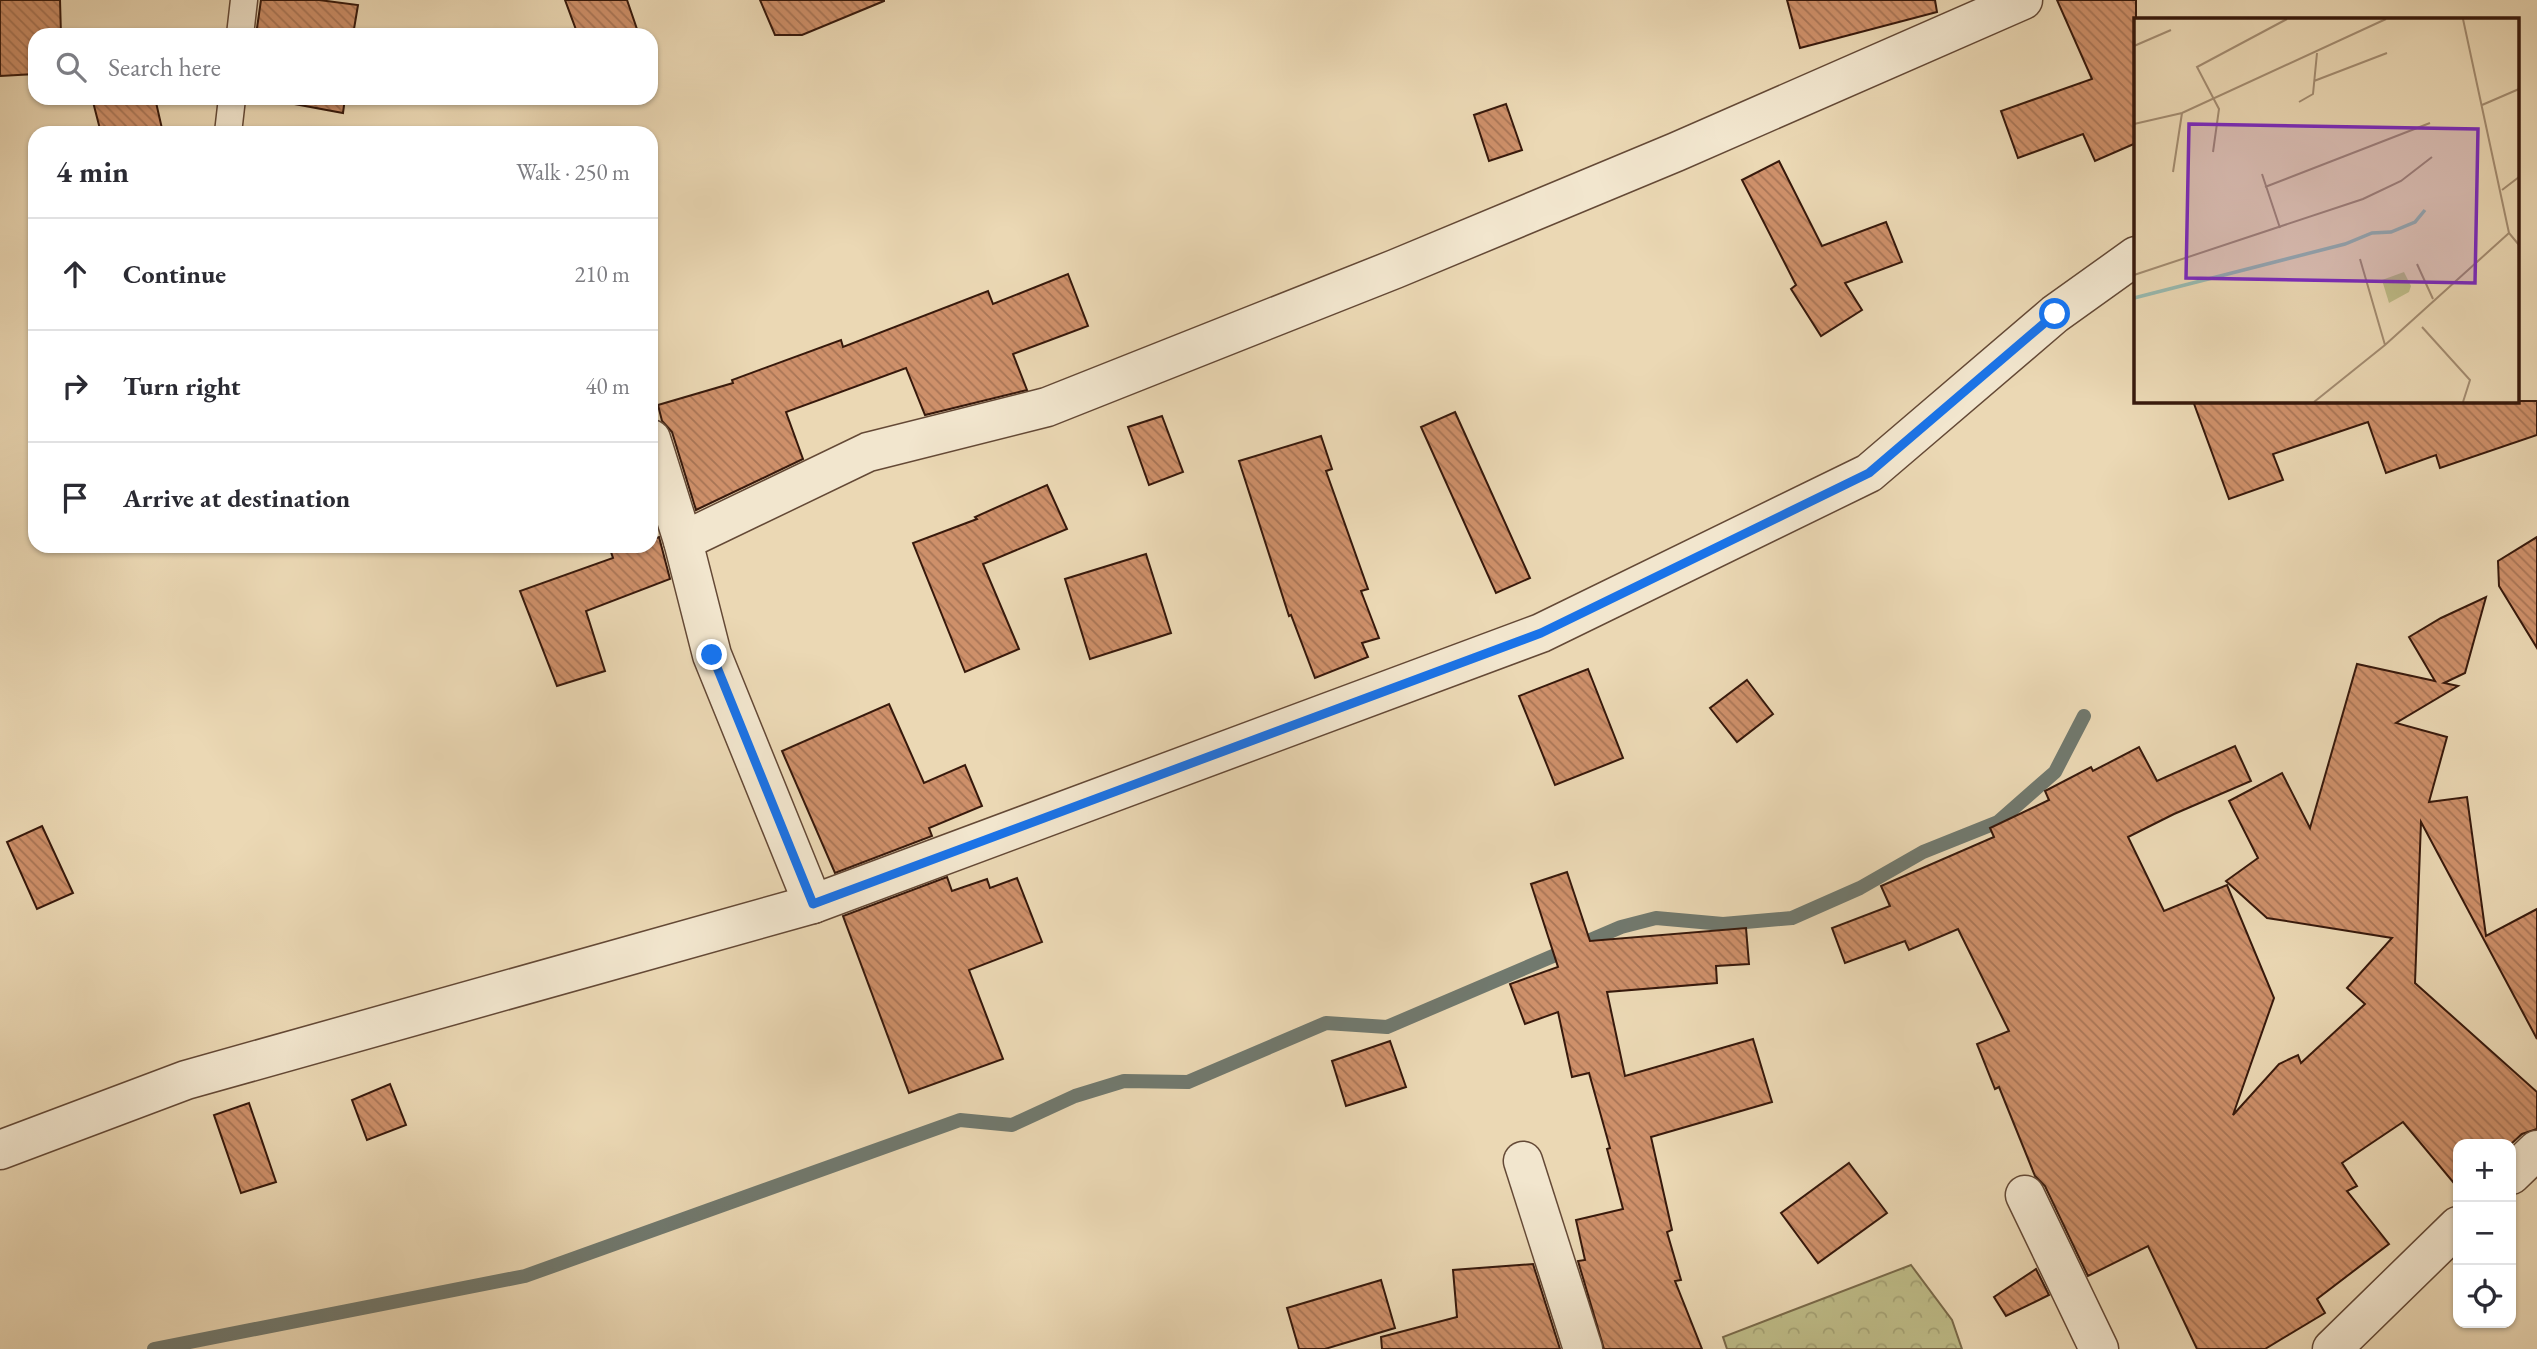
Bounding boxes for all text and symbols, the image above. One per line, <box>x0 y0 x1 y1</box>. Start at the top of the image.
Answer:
inset map <box>2134 18 2520 402</box>
search box <box>28 28 658 105</box>
icon: search <box>52 48 90 86</box>
text: Search here <box>108 50 221 84</box>
text: 4 min <box>56 152 129 191</box>
text: Walk · 250 m <box>516 157 630 187</box>
icon: ahead <box>56 255 94 293</box>
text: Continue <box>123 257 226 291</box>
text: 210 m <box>574 259 630 289</box>
route start <box>2039 298 2070 329</box>
icon: right <box>56 367 94 405</box>
text: Turn right <box>123 369 241 403</box>
text: 40 m <box>585 371 630 401</box>
icon: arrive <box>56 479 94 517</box>
text: Arrive at destination <box>123 481 350 515</box>
route end <box>696 639 727 670</box>
map controls <box>2453 1139 2516 1328</box>
button: + <box>2453 1139 2516 1202</box>
button: − <box>2453 1202 2516 1265</box>
button: locate <box>2453 1265 2516 1328</box>

